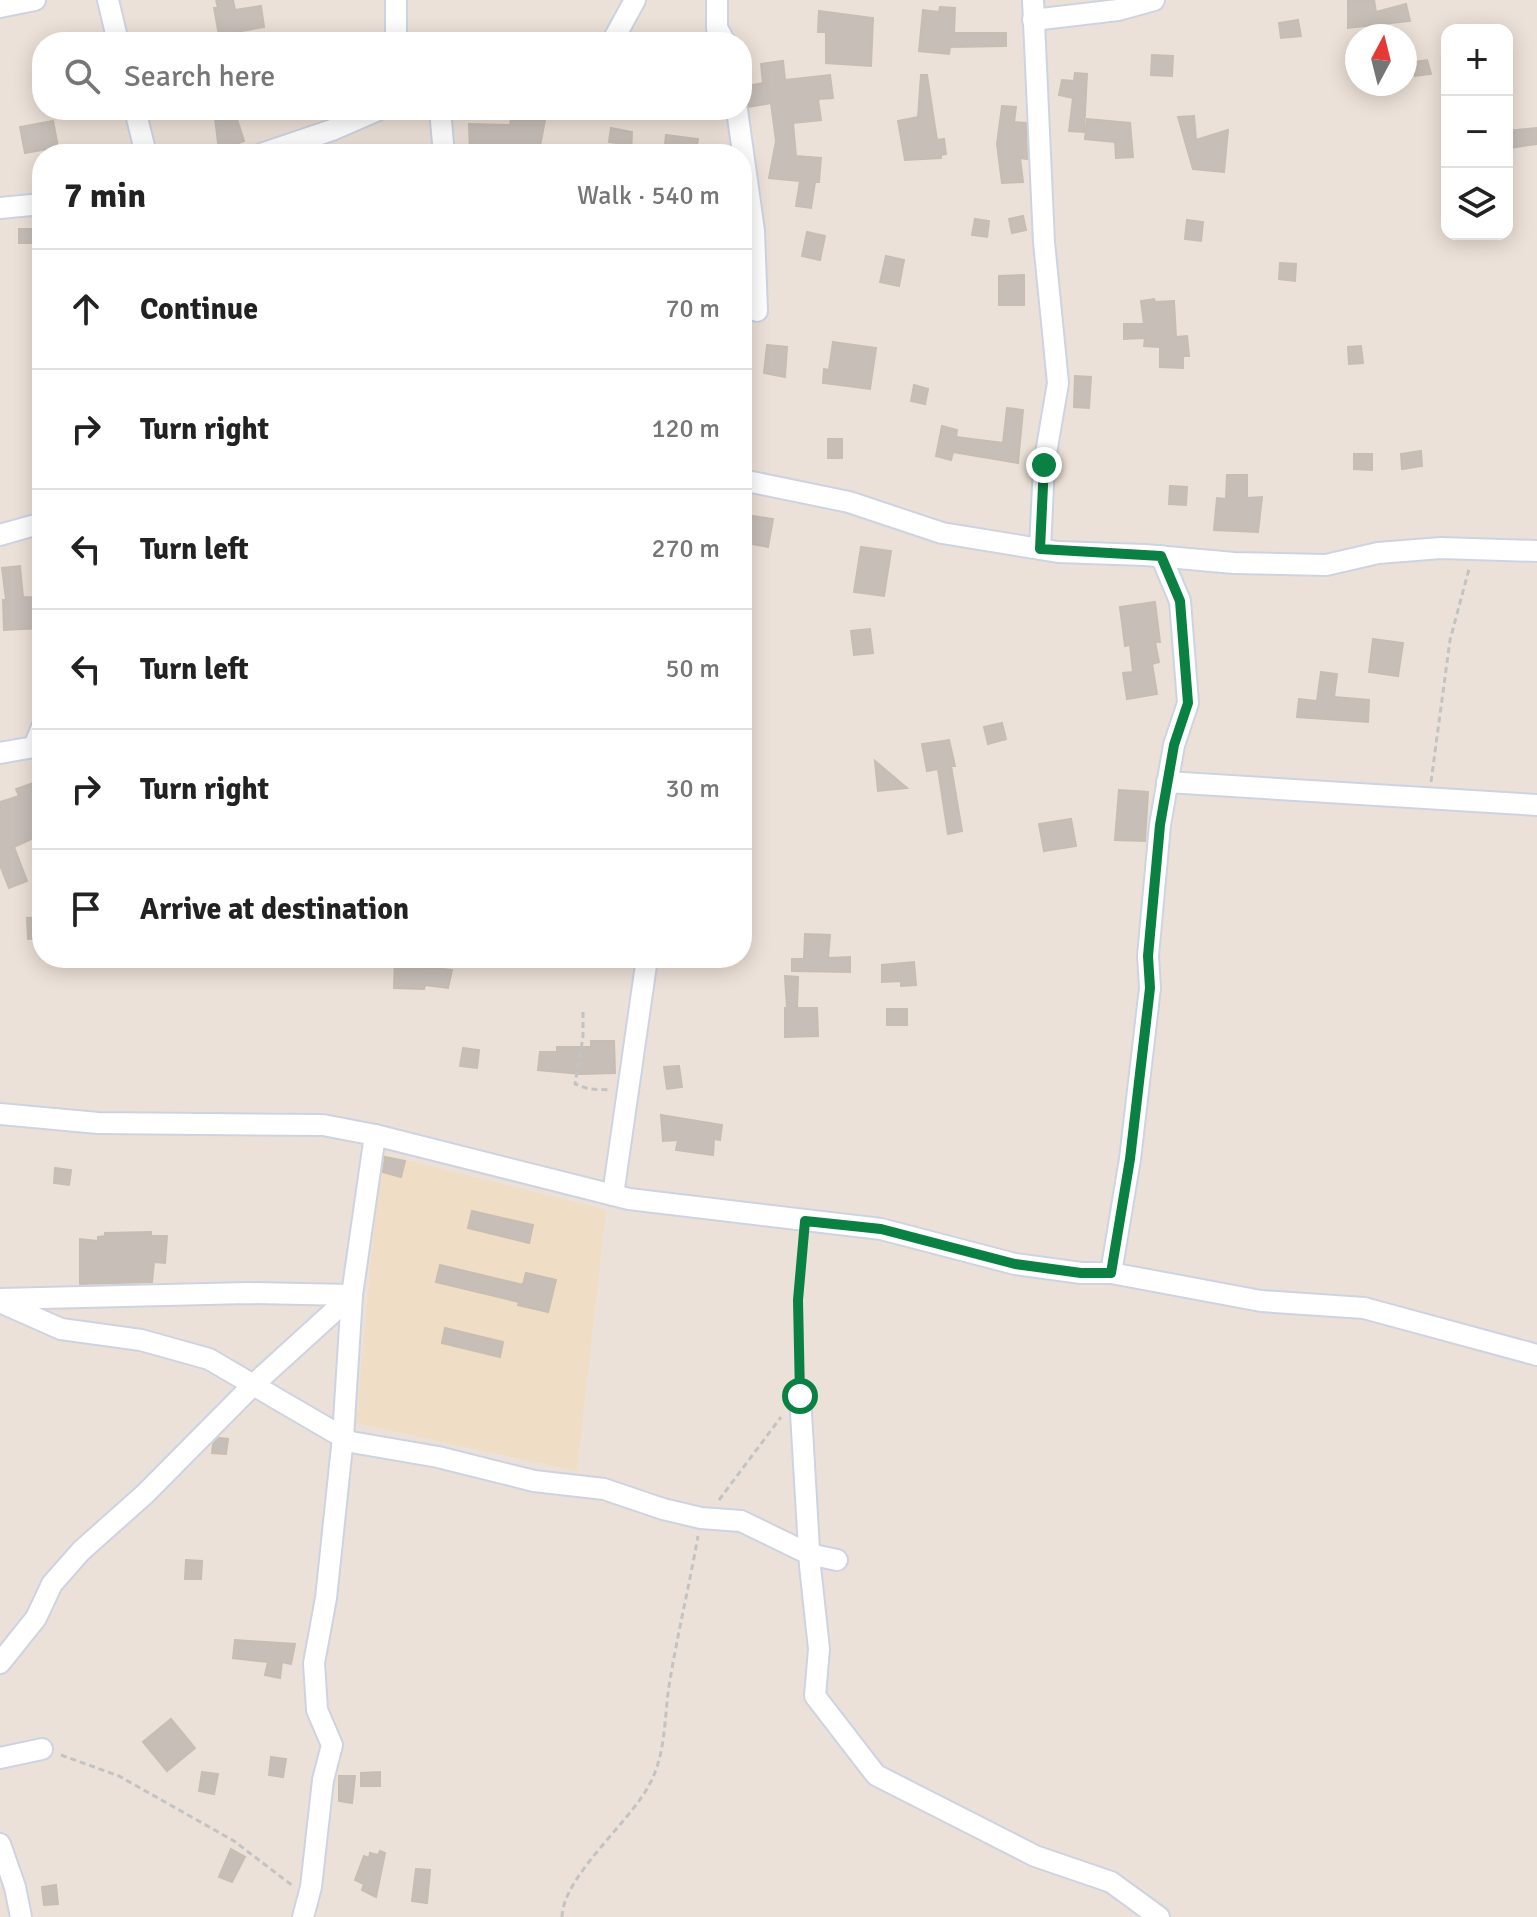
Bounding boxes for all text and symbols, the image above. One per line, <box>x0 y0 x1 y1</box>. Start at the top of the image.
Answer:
north arrow <box>1345 24 1417 96</box>
map controls <box>1441 24 1513 240</box>
button: + <box>1441 24 1513 96</box>
search box <box>32 32 752 120</box>
icon: search <box>60 54 104 98</box>
text: Search here <box>124 58 275 95</box>
button: − <box>1441 96 1513 168</box>
button: layers <box>1441 168 1513 240</box>
text: 7 min <box>64 175 146 217</box>
text: Walk · 540 m <box>577 180 720 212</box>
icon: ahead <box>64 287 108 331</box>
text: Continue <box>140 291 258 328</box>
text: 70 m <box>665 293 720 325</box>
icon: right <box>64 407 108 451</box>
text: Turn right <box>140 411 269 448</box>
text: 120 m <box>651 413 720 445</box>
route end <box>1026 447 1062 483</box>
icon: left <box>64 527 108 571</box>
text: Turn left <box>140 531 249 568</box>
text: 270 m <box>651 533 720 565</box>
icon: left <box>64 647 108 691</box>
text: Turn left <box>140 651 249 688</box>
text: 50 m <box>665 653 720 685</box>
icon: right <box>64 767 108 811</box>
text: Turn right <box>140 771 269 808</box>
text: 30 m <box>665 773 720 805</box>
icon: arrive <box>64 887 108 931</box>
text: Arrive at destination <box>140 891 409 928</box>
route start <box>782 1378 818 1414</box>

